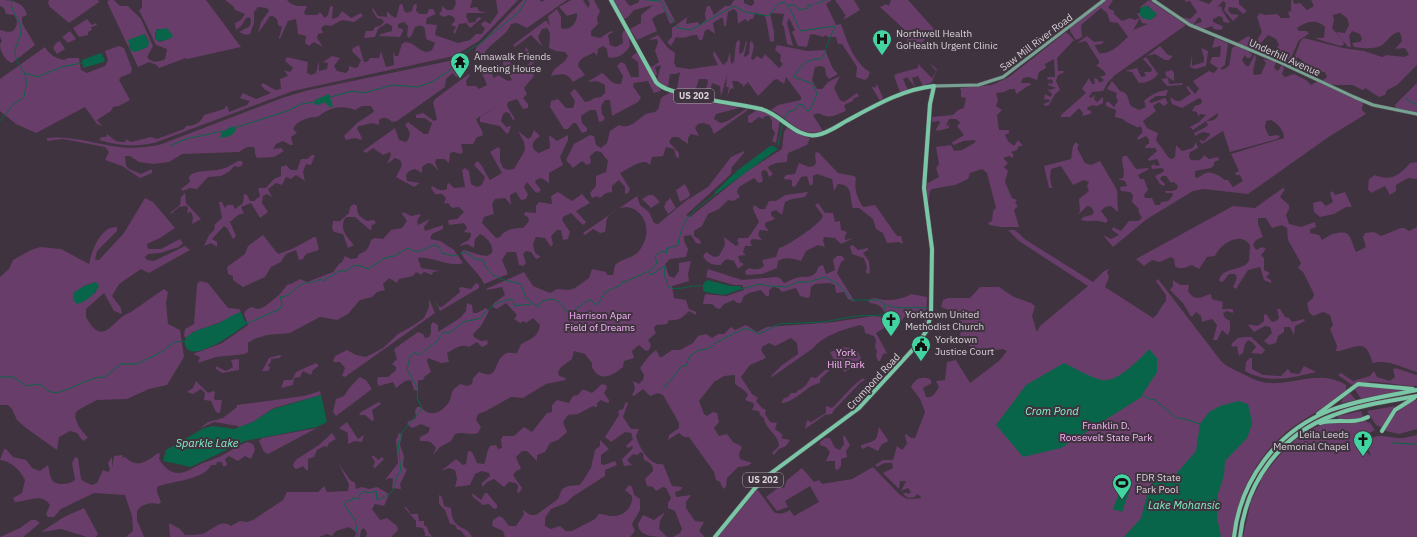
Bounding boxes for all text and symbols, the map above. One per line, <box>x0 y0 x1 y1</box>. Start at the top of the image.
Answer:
street label: Saw Mill River Road <box>997 11 1075 74</box>
place label: Northwell Health GoHealth Urgent Clinic <box>896 27 998 52</box>
hospital icon: Northwell Health GoHealth Urgent Clinic <box>871 28 893 56</box>
street label: Underhill Avenue <box>1247 36 1323 79</box>
place label: Amawalk Friends Meeting House <box>474 50 551 75</box>
temple icon: Amawalk Friends Meeting House <box>449 51 471 79</box>
road number: US 202 <box>674 89 714 103</box>
place label: Yorktown United Methodist Church <box>905 308 984 333</box>
park label: Harrison Apar Field of Dreams <box>565 309 635 334</box>
church icon: Yorktown United Methodist Church <box>880 309 902 337</box>
place label: Yorktown Justice Court <box>935 333 995 358</box>
public building icon: Yorktown Justice Court <box>910 334 932 362</box>
park label: York Hill Park <box>827 346 866 371</box>
street label: Crompond Road <box>844 350 903 412</box>
water label: Crom Pond <box>1025 404 1079 418</box>
park label: Franklin D. Roosevelt State Park <box>1060 419 1153 444</box>
place label: Leila Leeds Memorial Chapel <box>1273 428 1349 453</box>
church icon: Leila Leeds Memorial Chapel <box>1352 429 1374 457</box>
water label: Sparkle Lake <box>176 436 239 450</box>
place label: FDR State Park Pool <box>1136 471 1181 496</box>
sports icon: FDR State Park Pool <box>1111 472 1133 500</box>
road number: US 202 <box>743 473 783 487</box>
water label: Lake Mohansic <box>1148 498 1221 512</box>

